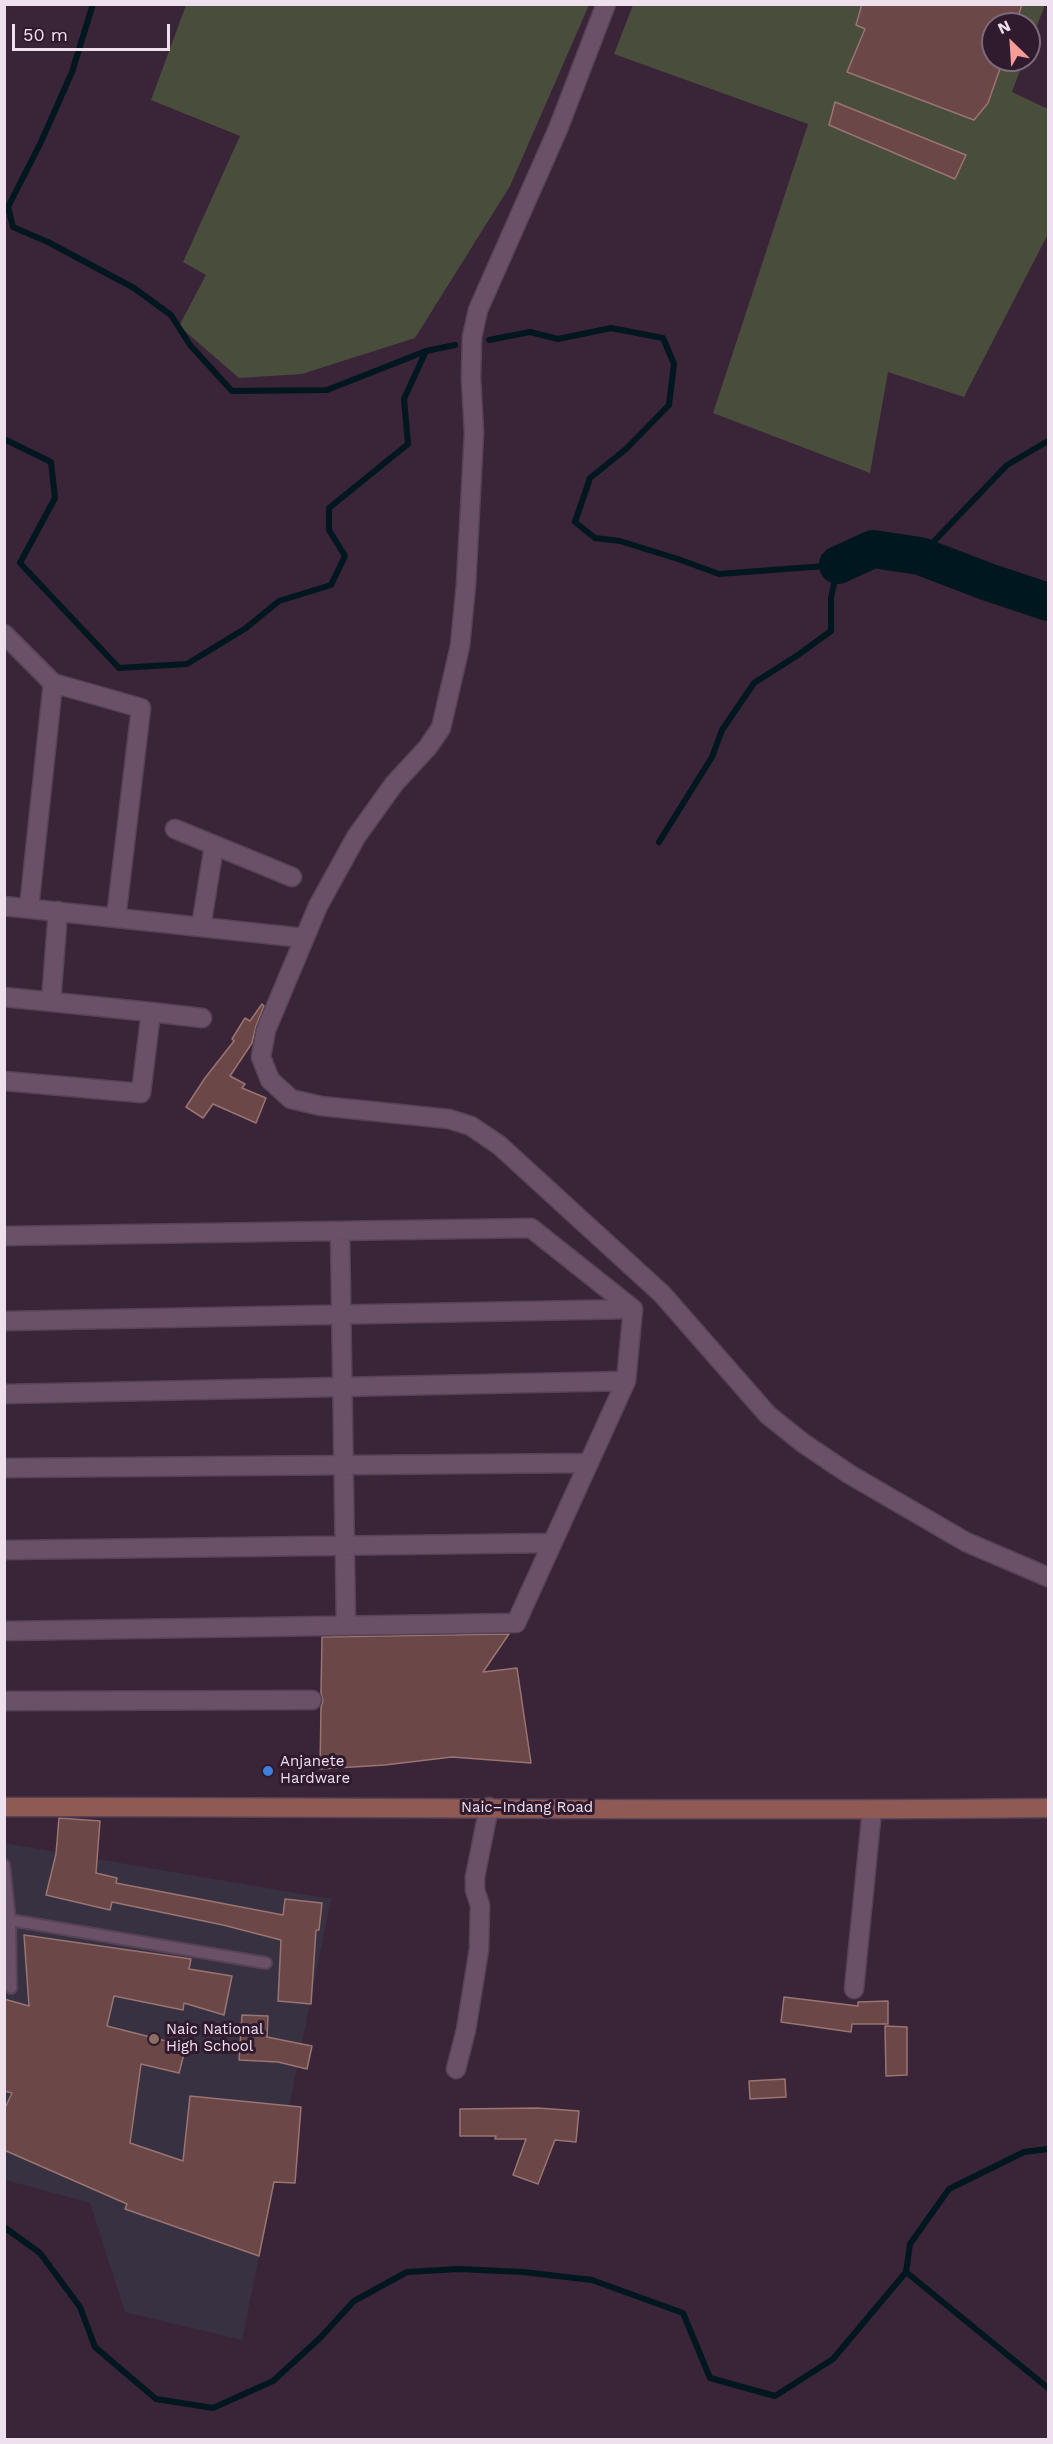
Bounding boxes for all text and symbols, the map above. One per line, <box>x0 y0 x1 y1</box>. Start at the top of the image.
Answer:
scale bar <box>15 12 172 50</box>
north arrow <box>981 12 1041 72</box>
text: N <box>995 16 1013 38</box>
text: 50 m <box>23 24 68 45</box>
place label: Anjanete Hardware <box>280 1753 350 1788</box>
marker: Anjanete Hardware <box>261 1764 275 1778</box>
street label: Naic–Indang Road <box>461 1799 593 1817</box>
place label: Naic National High School <box>166 2021 264 2056</box>
marker: Naic National High School <box>147 2032 161 2046</box>

